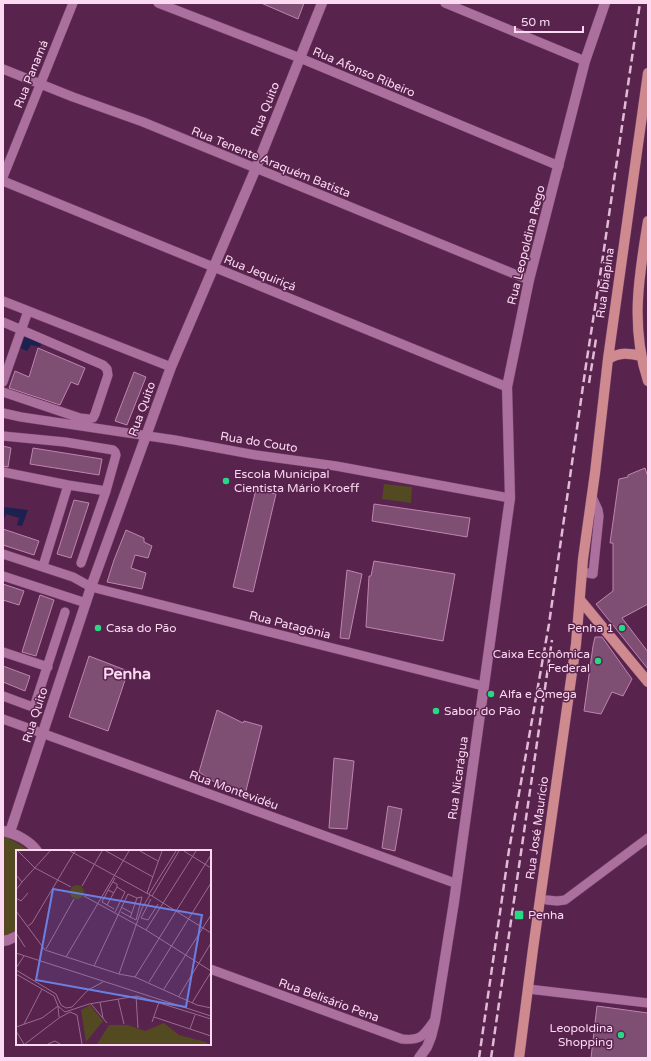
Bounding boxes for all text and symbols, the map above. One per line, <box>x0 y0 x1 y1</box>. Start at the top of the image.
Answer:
scale bar <box>515 8 583 34</box>
text: 50 m <box>521 15 550 29</box>
street label: Rua Panamá <box>11 38 51 110</box>
street label: Rua Afonso Ribeiro <box>311 44 417 100</box>
street label: Rua Quito <box>248 80 282 138</box>
street label: Rua Tenente Araquém Batista <box>189 124 353 200</box>
street label: Rua Leopoldina Rego <box>504 184 548 306</box>
street label: Rua Ibiapina <box>593 247 617 319</box>
street label: Rua Jequiriçá <box>222 252 298 294</box>
street label: Rua Quito <box>126 380 158 438</box>
street label: Rua do Couto <box>219 429 299 455</box>
place label: Escola Municipal Cientista Mário Kroeff <box>234 467 360 495</box>
marker: Escola Municipal Cientista Mário Kroeff <box>221 476 231 486</box>
street label: Rua Patagônia <box>248 608 332 642</box>
place label: Casa do Pão <box>106 621 177 635</box>
place label: Penha 1 <box>567 621 614 635</box>
marker: Casa do Pão <box>93 623 103 633</box>
marker: Penha 1 <box>617 623 627 633</box>
place label: Caixa Econômica Federal <box>493 647 590 675</box>
marker: Caixa Econômica Federal <box>593 656 603 666</box>
district label: Penha <box>103 664 151 684</box>
street label: Rua Quito <box>19 686 51 744</box>
place label: Alfa e Ômega <box>499 687 577 701</box>
marker: Alfa e Ômega <box>486 689 496 699</box>
place label: Sabor do Pão <box>444 704 521 718</box>
marker: Sabor do Pão <box>431 706 441 716</box>
street label: Rua Nicarágua <box>445 735 471 821</box>
street label: Rua Montevidéu <box>188 767 280 813</box>
street label: Rua José Maurício <box>523 775 551 881</box>
inset map <box>16 850 211 1045</box>
place label: Penha <box>528 908 564 922</box>
marker: Penha <box>513 909 525 921</box>
street label: Rua Belisário Pena <box>277 975 381 1025</box>
place label: Leopoldina Shopping <box>550 1021 613 1049</box>
marker: Leopoldina Shopping <box>616 1030 626 1040</box>

